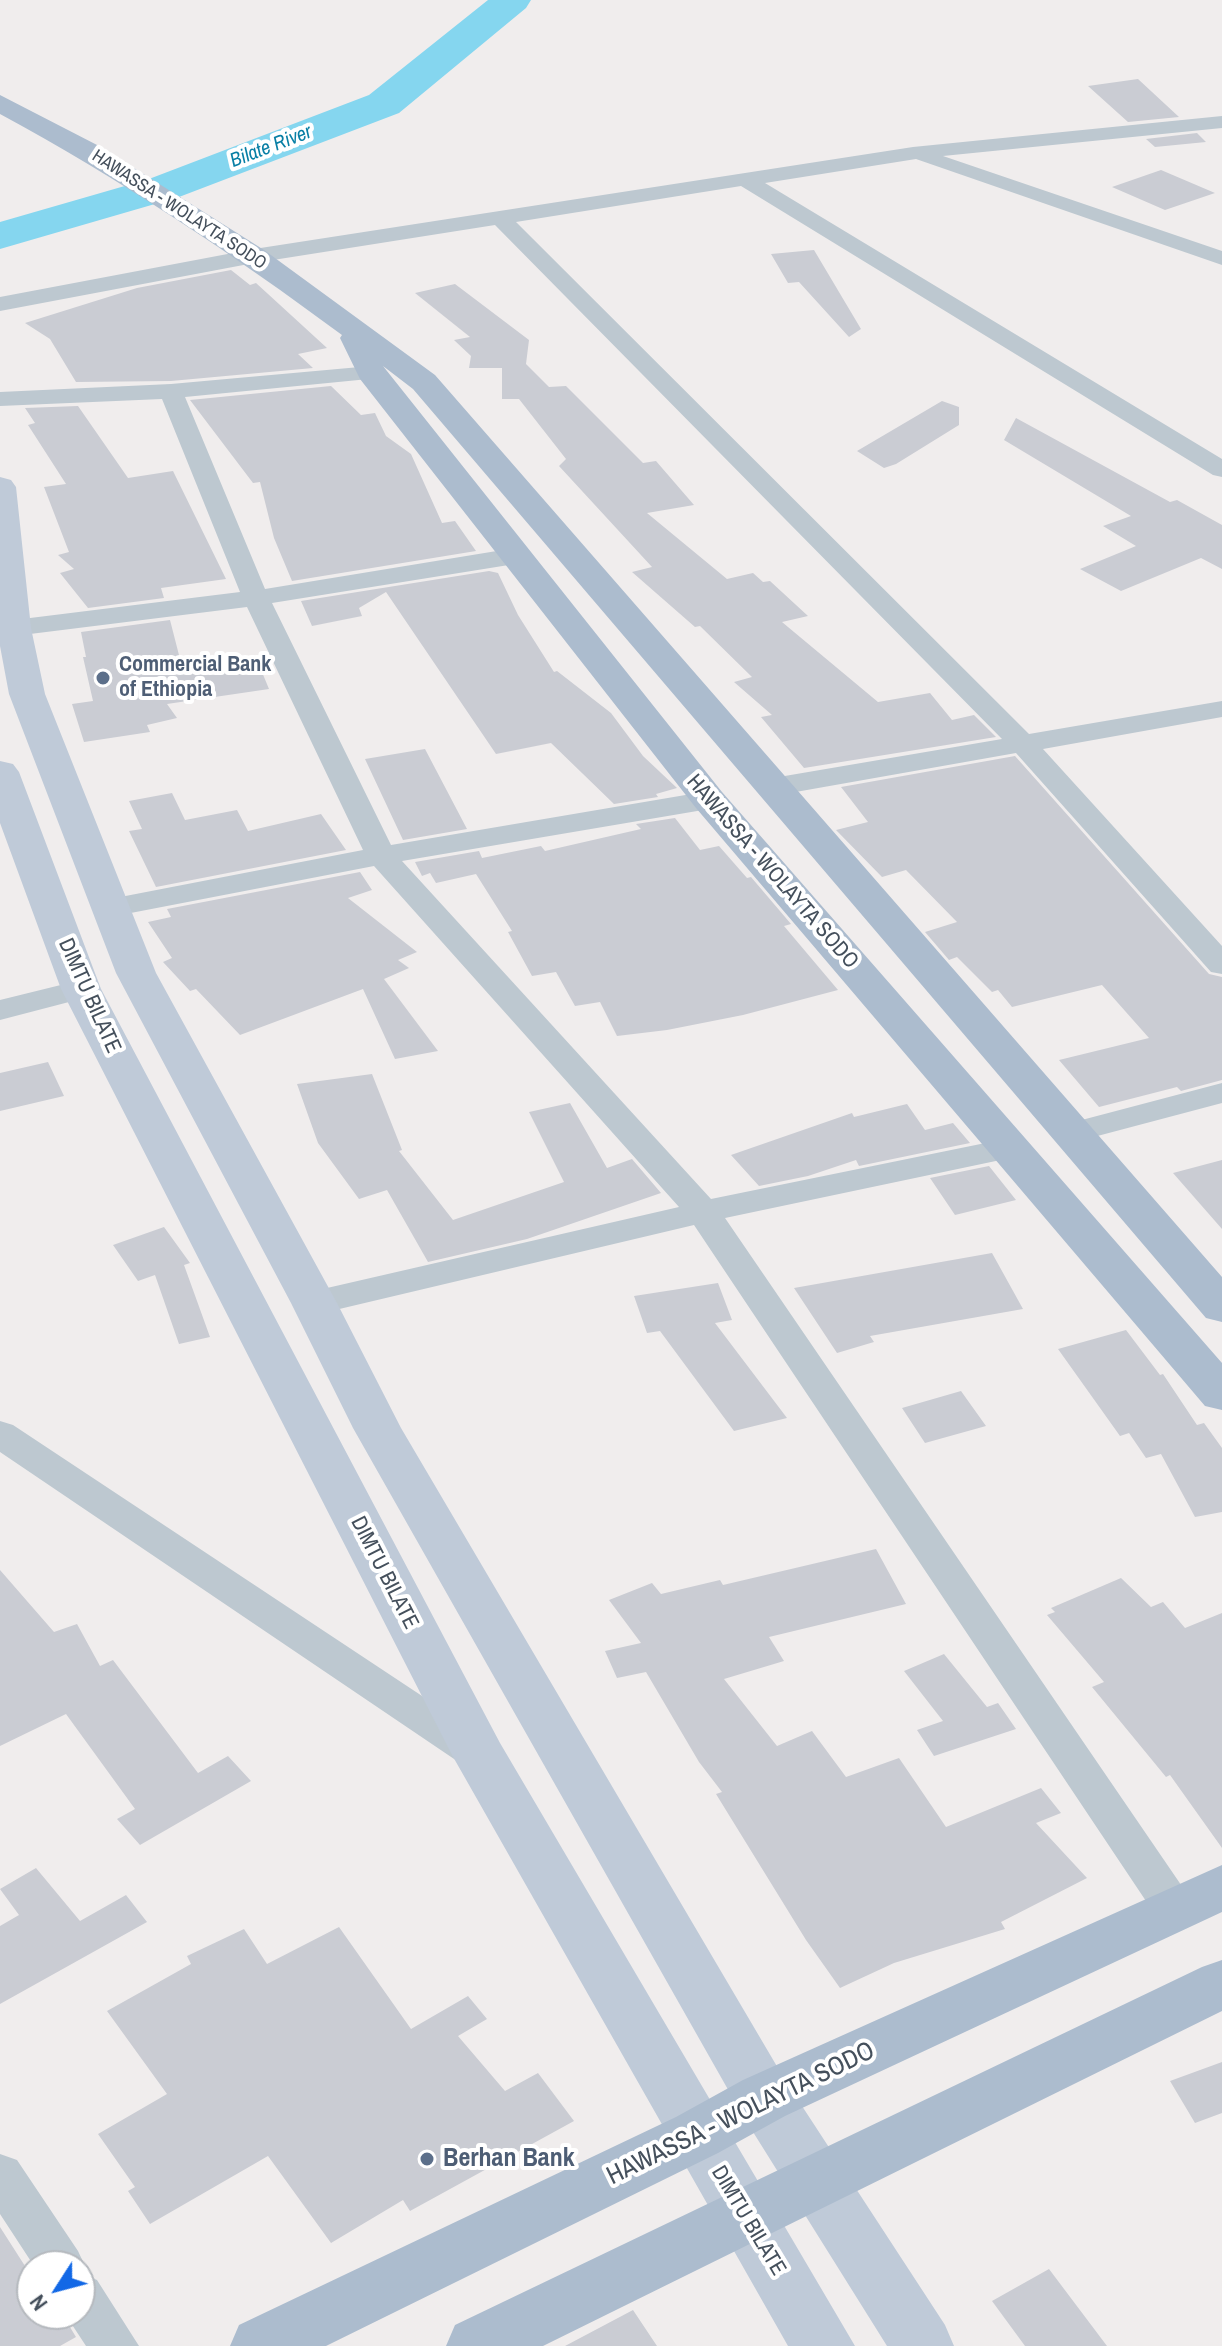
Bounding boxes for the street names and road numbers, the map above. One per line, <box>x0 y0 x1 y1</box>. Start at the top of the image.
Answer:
street label: HAWASSA - WOLAYTA SODO <box>88 146 270 274</box>
street label: HAWASSA - WOLAYTA SODO <box>680 770 864 974</box>
street label: DIMTU BILATE <box>52 934 126 1058</box>
street label: DIMTU BILATE <box>344 1512 424 1634</box>
street label: HAWASSA - WOLAYTA SODO <box>602 2036 880 2192</box>
street label: DIMTU BILATE <box>705 2161 791 2281</box>

